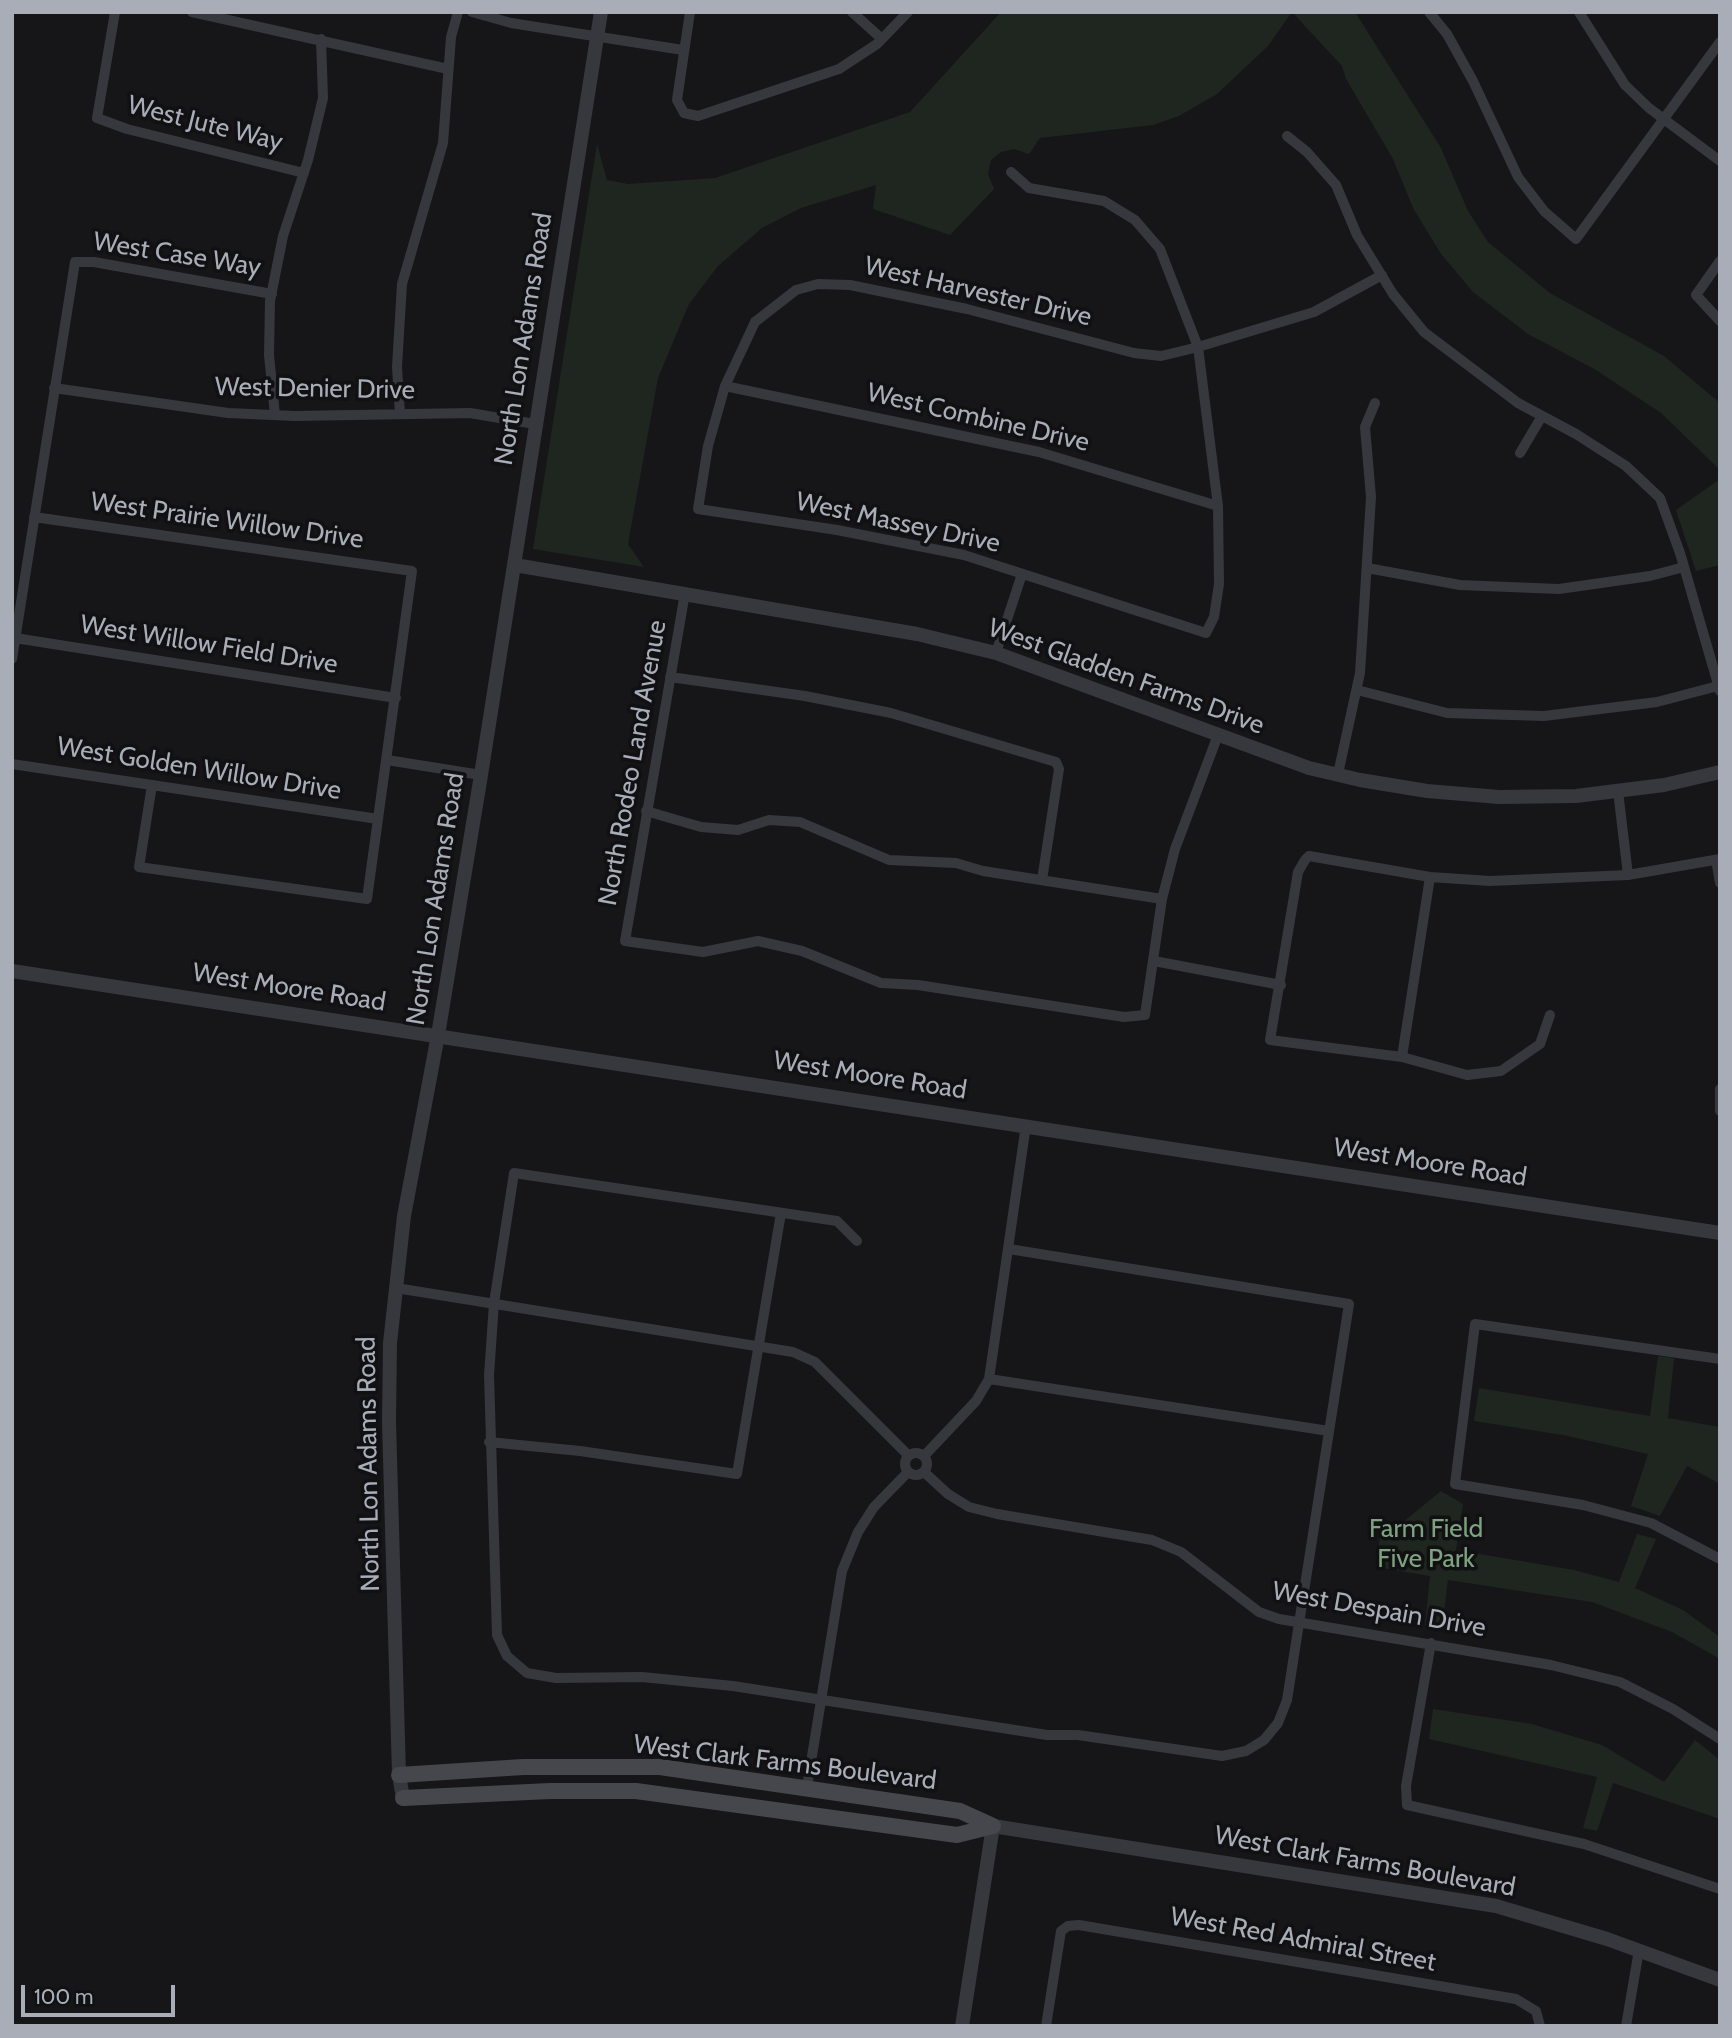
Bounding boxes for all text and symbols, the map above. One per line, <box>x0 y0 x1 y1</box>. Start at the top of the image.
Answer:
street label: West Jute Way <box>124 90 286 158</box>
street label: North Lon Adams Road <box>489 211 559 467</box>
street label: West Case Way <box>91 226 263 284</box>
street label: West Harvester Drive <box>861 251 1095 333</box>
street label: West Denier Drive <box>215 372 415 406</box>
street label: West Combine Drive <box>864 377 1092 459</box>
street label: West Prairie Willow Drive <box>89 486 365 556</box>
street label: West Massey Drive <box>793 486 1003 560</box>
street label: West Willow Field Drive <box>78 609 340 681</box>
street label: West Gladden Farms Drive <box>984 613 1268 741</box>
street label: North Rodeo Land Avenue <box>593 618 673 908</box>
street label: West Golden Willow Drive <box>55 731 343 807</box>
street label: North Lon Adams Road <box>401 771 471 1027</box>
street label: West Moore Road <box>190 957 388 1019</box>
street label: West Moore Road <box>771 1045 969 1107</box>
street label: West Moore Road <box>1331 1132 1529 1194</box>
street label: North Lon Adams Road <box>351 1336 387 1592</box>
park label: Farm Field Five Park <box>1369 1513 1483 1574</box>
street label: West Despain Drive <box>1270 1576 1488 1644</box>
street label: West Clark Farms Boulevard <box>632 1729 938 1797</box>
street label: West Clark Farms Boulevard <box>1212 1820 1518 1904</box>
street label: West Red Admiral Street <box>1168 1901 1438 1979</box>
scale bar <box>24 1972 178 2016</box>
text: 100 m <box>34 1984 93 2009</box>

